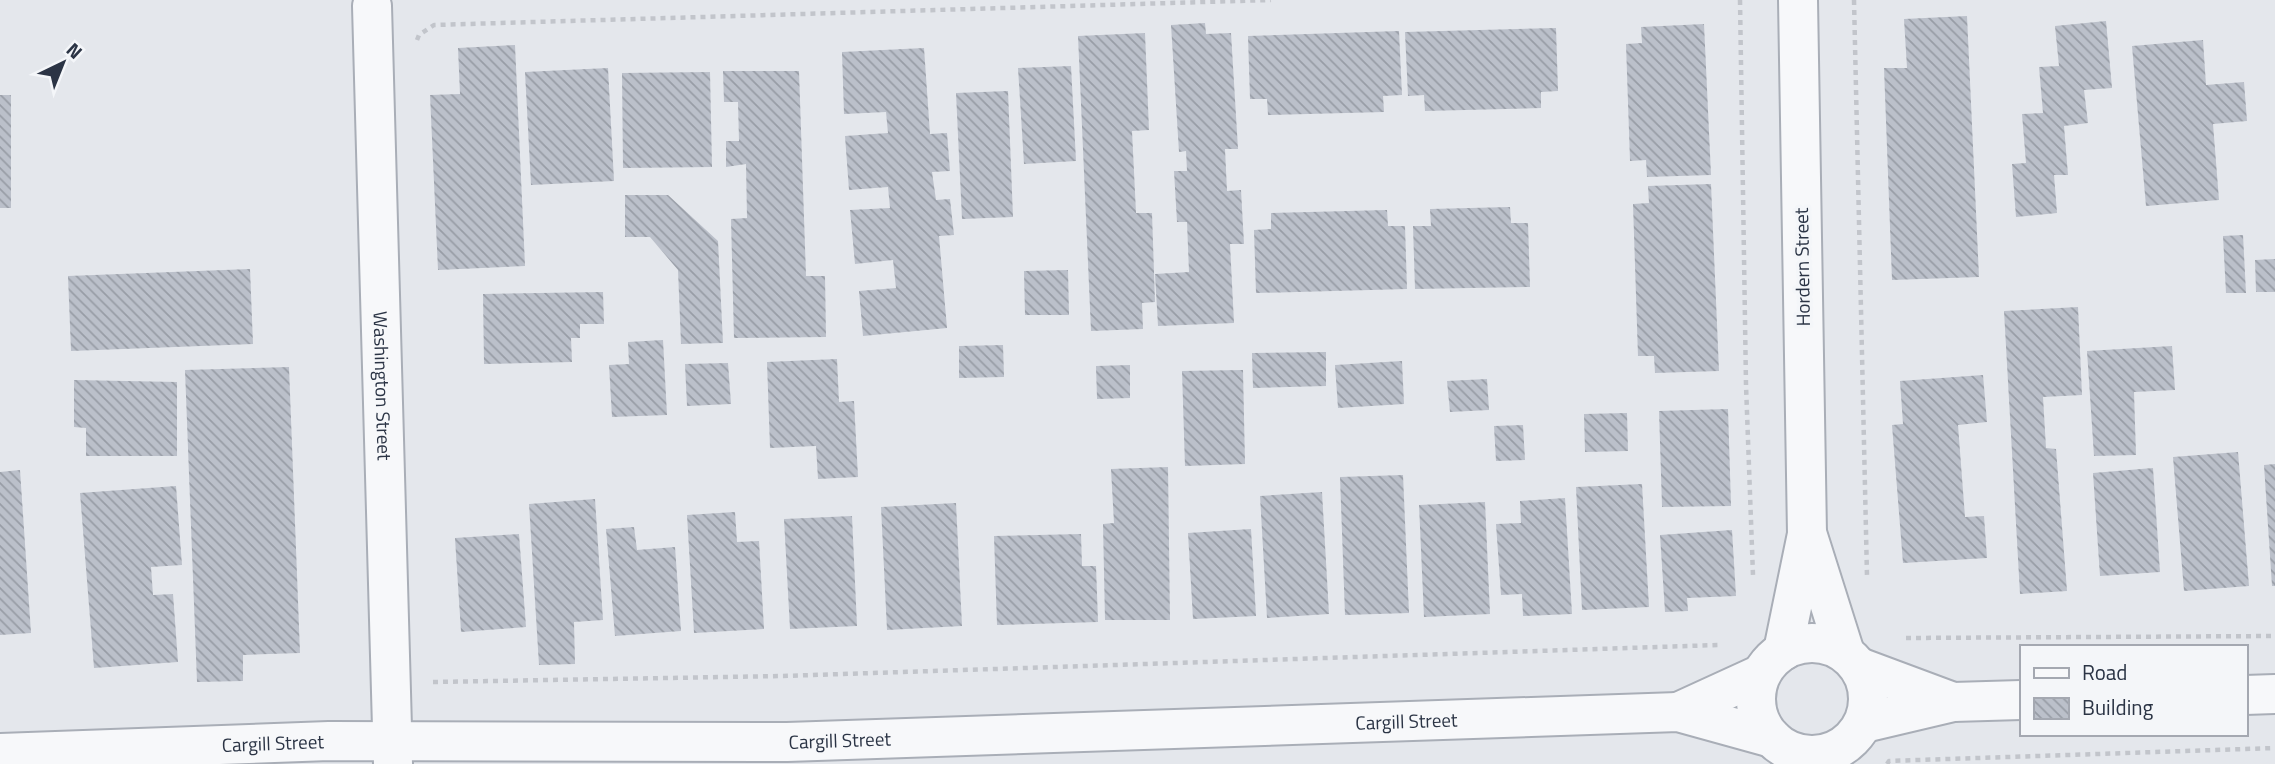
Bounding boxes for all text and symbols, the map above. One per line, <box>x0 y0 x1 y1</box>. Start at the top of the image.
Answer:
north arrow <box>28 28 98 98</box>
text: N <box>60 35 90 65</box>
street label: Hordern Street <box>1786 207 1817 327</box>
street label: Washington Street <box>366 311 400 461</box>
legend <box>2020 645 2247 736</box>
text: Road <box>2082 656 2127 688</box>
text: Building <box>2082 691 2154 723</box>
street label: Cargill Street <box>1355 704 1458 737</box>
street label: Cargill Street <box>788 724 892 756</box>
street label: Cargill Street <box>221 726 325 759</box>

